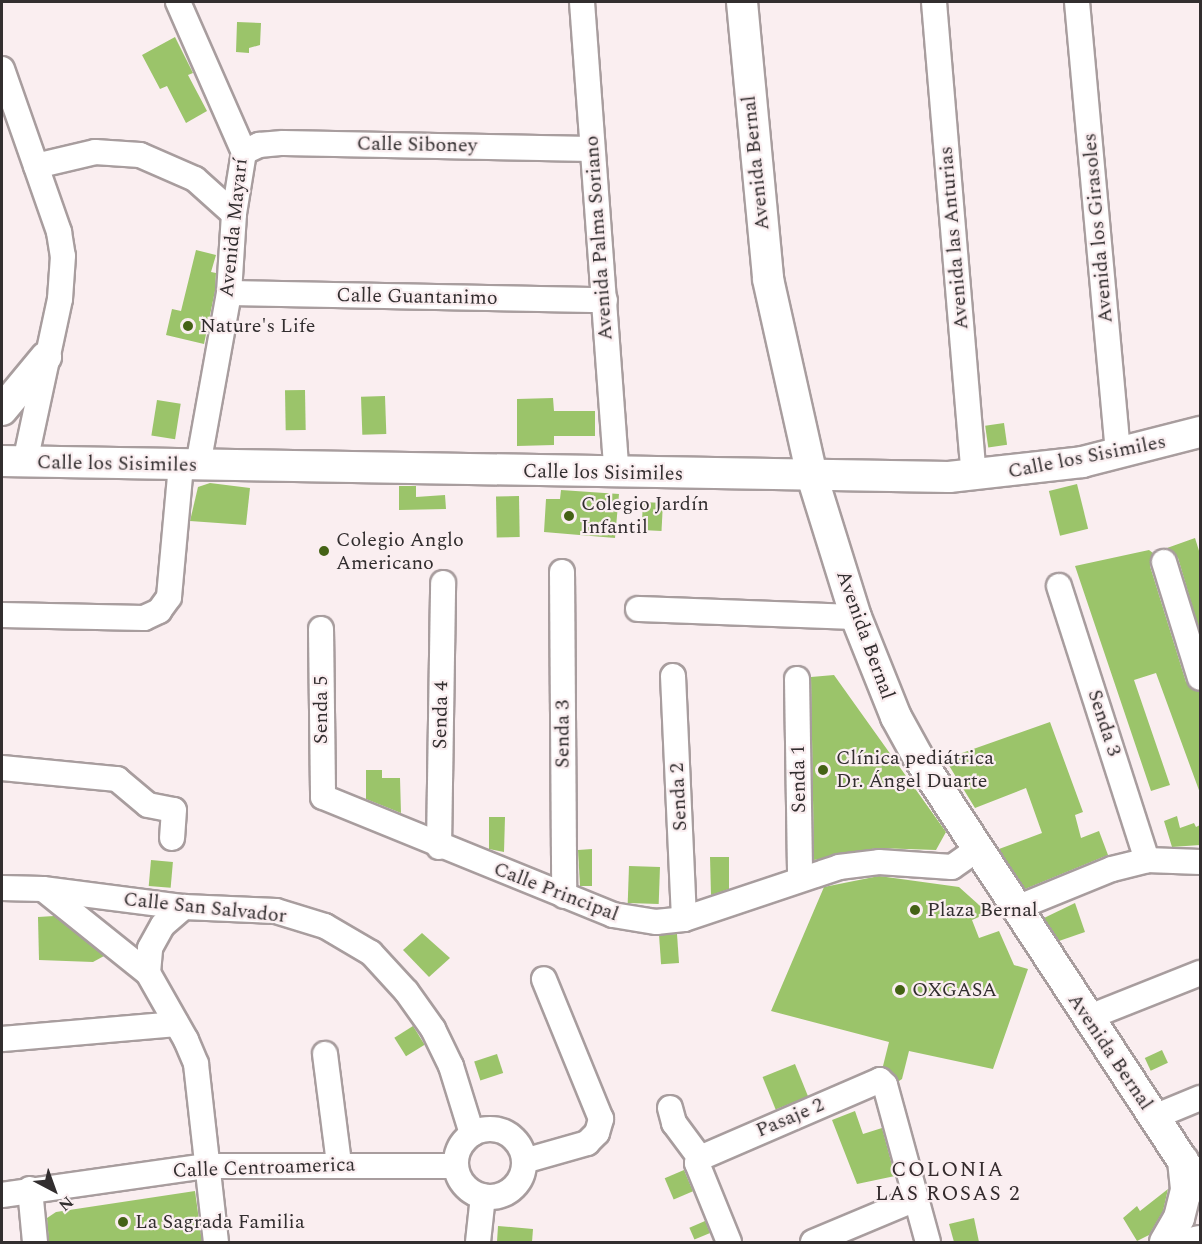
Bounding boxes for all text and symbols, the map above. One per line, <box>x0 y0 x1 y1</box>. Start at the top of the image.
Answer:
street label: Avenida Bernal <box>737 94 775 232</box>
street label: Calle Siboney <box>357 132 477 158</box>
street label: Avenida los Girasoles <box>1078 132 1118 324</box>
street label: Avenida Palma Soriano <box>580 135 618 341</box>
street label: Avenida las Anturias <box>934 145 974 331</box>
street label: Avenida Mayarí <box>215 157 253 299</box>
street label: Calle Guantanimo <box>336 284 498 310</box>
place label: Nature's Life <box>200 314 316 338</box>
marker: Nature's Life <box>181 319 195 333</box>
street label: Calle los Sisimiles <box>1006 430 1168 484</box>
street label: Calle los Sisimiles <box>37 451 197 477</box>
street label: Calle los Sisimiles <box>523 460 683 486</box>
place label: Colegio Jardín Infantil <box>581 492 709 539</box>
marker: Colegio Jardín Infantil <box>562 509 576 523</box>
place label: Colegio Anglo Americano <box>336 528 464 575</box>
marker: Colegio Anglo Americano <box>317 544 331 558</box>
street label: Avenida Bernal <box>831 567 899 703</box>
street label: Senda 5 <box>309 676 333 744</box>
street label: Senda 4 <box>428 681 454 749</box>
street label: Senda 3 <box>1082 687 1126 759</box>
street label: Senda 3 <box>551 700 575 768</box>
street label: Senda 1 <box>786 745 812 813</box>
place label: Clínica pediátrica Dr. Ángel Duarte <box>836 746 994 793</box>
marker: Clínica pediátrica Dr. Ángel Duarte <box>814 761 832 779</box>
street label: Senda 2 <box>665 762 693 832</box>
street label: Calle Principal <box>490 857 622 927</box>
street label: Calle San Salvador <box>122 887 288 929</box>
place label: Plaza Bernal <box>927 898 1038 922</box>
marker: Plaza Bernal <box>908 903 922 917</box>
place label: OXGASA <box>912 978 997 1002</box>
marker: OXGASA <box>893 983 907 997</box>
street label: Avenida Bernal <box>1062 989 1158 1115</box>
street label: Pasaje 2 <box>752 1093 828 1143</box>
street label: Calle Centroamerica <box>172 1153 356 1183</box>
district label: COLONIA LAS ROSAS 2 <box>875 1157 1021 1207</box>
north arrow <box>24 1160 84 1220</box>
text: N <box>53 1190 79 1217</box>
place label: La Sagrada Familia <box>135 1210 305 1234</box>
marker: La Sagrada Familia <box>116 1215 130 1229</box>

